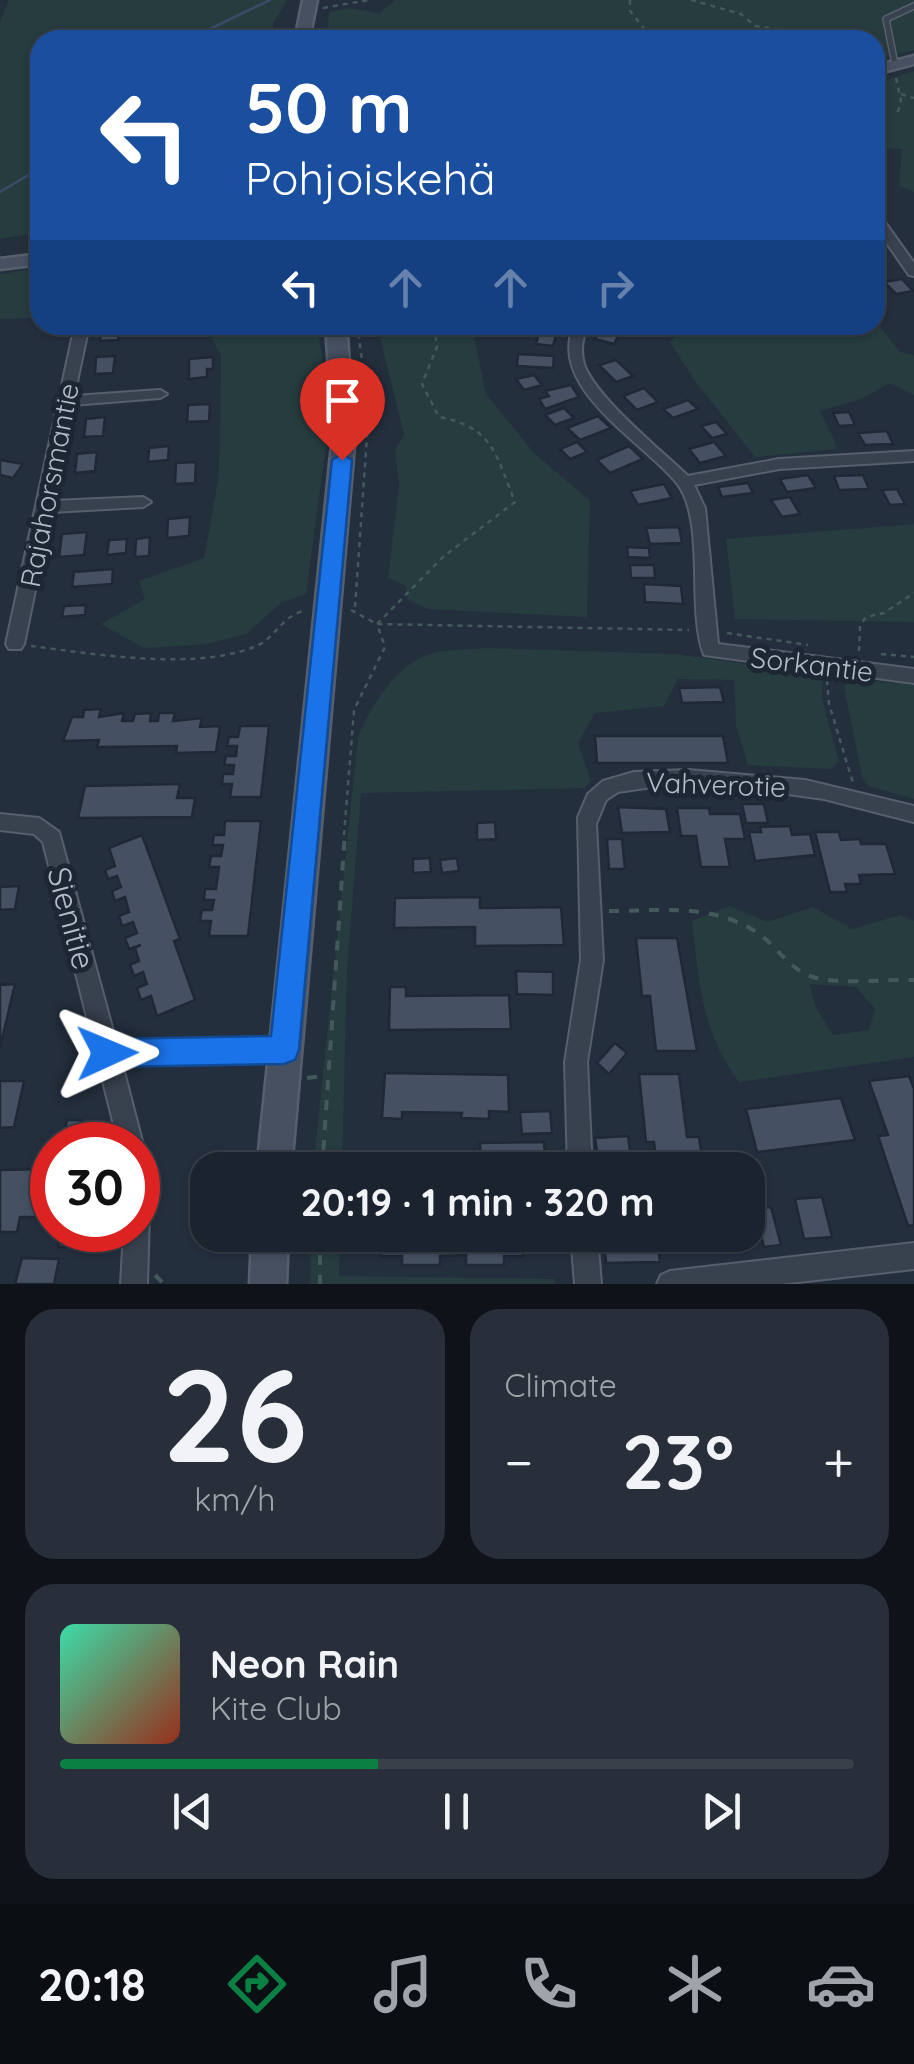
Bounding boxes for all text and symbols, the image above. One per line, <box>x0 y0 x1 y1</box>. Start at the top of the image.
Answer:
text: 50 m <box>245 63 412 151</box>
icon: left <box>80 70 210 200</box>
text: Pohjoiskehä <box>245 150 496 206</box>
icon: left <box>273 260 328 315</box>
icon: ahead <box>378 260 433 315</box>
icon: ahead <box>483 260 538 315</box>
icon: right <box>588 260 643 315</box>
pin <box>300 358 385 461</box>
icon: arrive <box>315 373 370 428</box>
street label: Rajahorsmantie <box>12 380 86 590</box>
street label: Sorkantie <box>749 639 875 689</box>
street label: Vahverotie <box>645 764 787 804</box>
street label: Sienitie <box>39 863 105 973</box>
position arrow <box>55 1001 159 1105</box>
speed limit sign: 30 <box>30 1122 160 1252</box>
text: 20:19 · 1 min · 320 m <box>300 1178 655 1226</box>
text: 26 <box>162 1332 308 1495</box>
text: Climate <box>505 1365 617 1405</box>
text: 23° <box>622 1414 734 1508</box>
text: − <box>505 1427 533 1496</box>
text: + <box>823 1427 854 1496</box>
text: km/h <box>194 1479 275 1519</box>
text: Neon Rain <box>210 1640 399 1688</box>
text: Kite Club <box>210 1688 342 1728</box>
icon: previous <box>165 1784 220 1839</box>
icon: pause <box>429 1784 484 1839</box>
icon: next <box>694 1784 749 1839</box>
icon: directions <box>222 1949 292 2019</box>
icon: music <box>368 1949 438 2019</box>
icon: phone <box>514 1949 584 2019</box>
icon: climate <box>660 1949 730 2019</box>
icon: car <box>806 1949 876 2019</box>
text: 20:18 <box>38 1956 146 2012</box>

